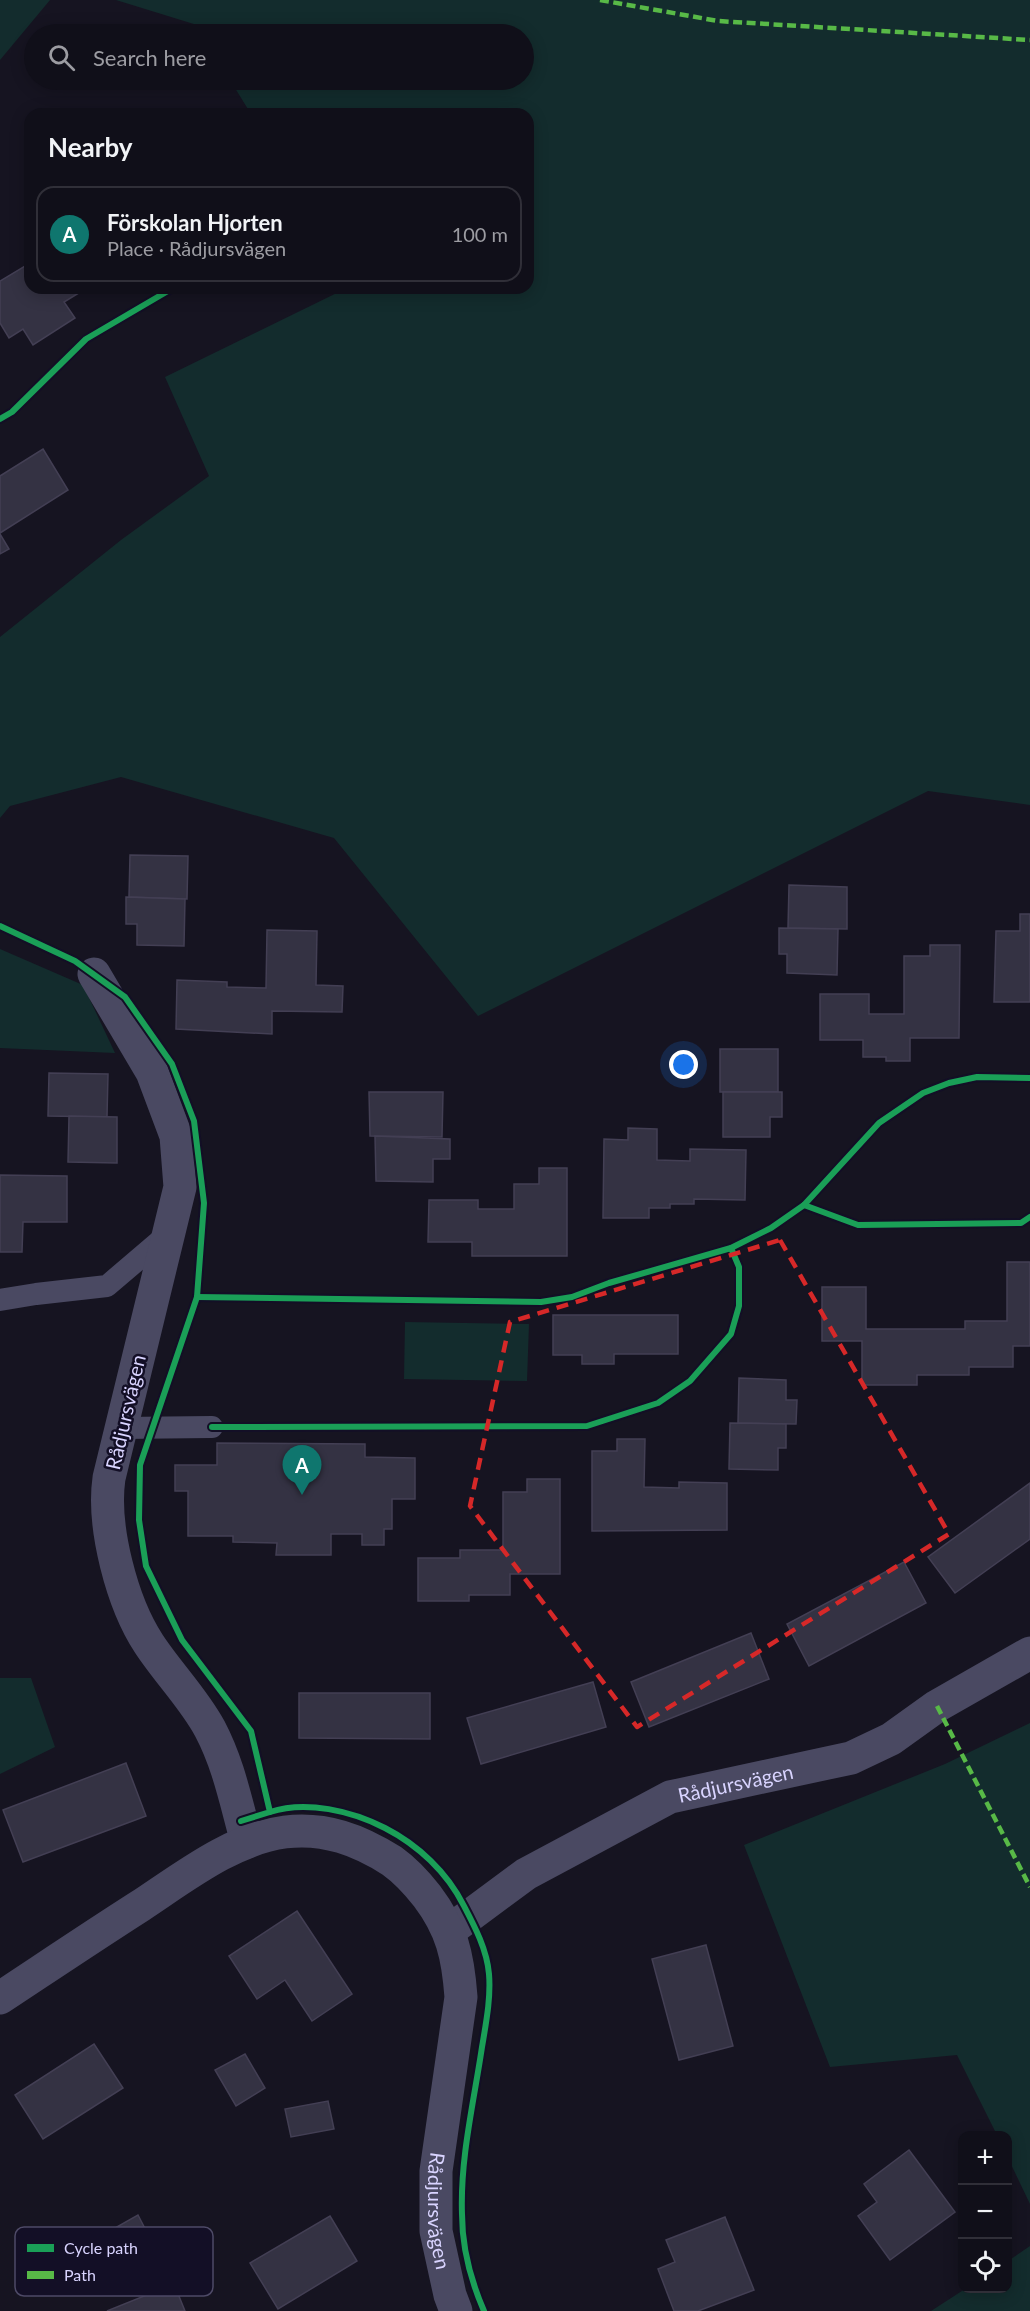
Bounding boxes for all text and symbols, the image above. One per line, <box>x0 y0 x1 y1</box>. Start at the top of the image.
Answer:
search box <box>24 24 534 90</box>
icon: search <box>45 41 78 74</box>
text: Search here <box>93 44 206 71</box>
text: Nearby <box>48 131 133 163</box>
text: Förskolan Hjorten <box>107 209 283 236</box>
text: A <box>63 222 76 246</box>
text: 100 m <box>452 222 508 246</box>
text: Place · Rådjursvägen <box>107 236 286 260</box>
your location <box>669 1050 698 1079</box>
street label: Rådjursvägen <box>100 1352 150 1472</box>
pin: A <box>282 1446 322 1495</box>
street label: Rådjursvägen <box>676 1759 795 1807</box>
map controls <box>958 2131 1012 2293</box>
button: + <box>958 2131 1012 2185</box>
street label: Rådjursvägen <box>424 2151 456 2271</box>
button: − <box>958 2185 1012 2239</box>
legend <box>15 2227 213 2296</box>
text: Cycle path <box>64 2238 138 2257</box>
button: locate <box>958 2239 1012 2293</box>
text: Path <box>64 2265 96 2284</box>

